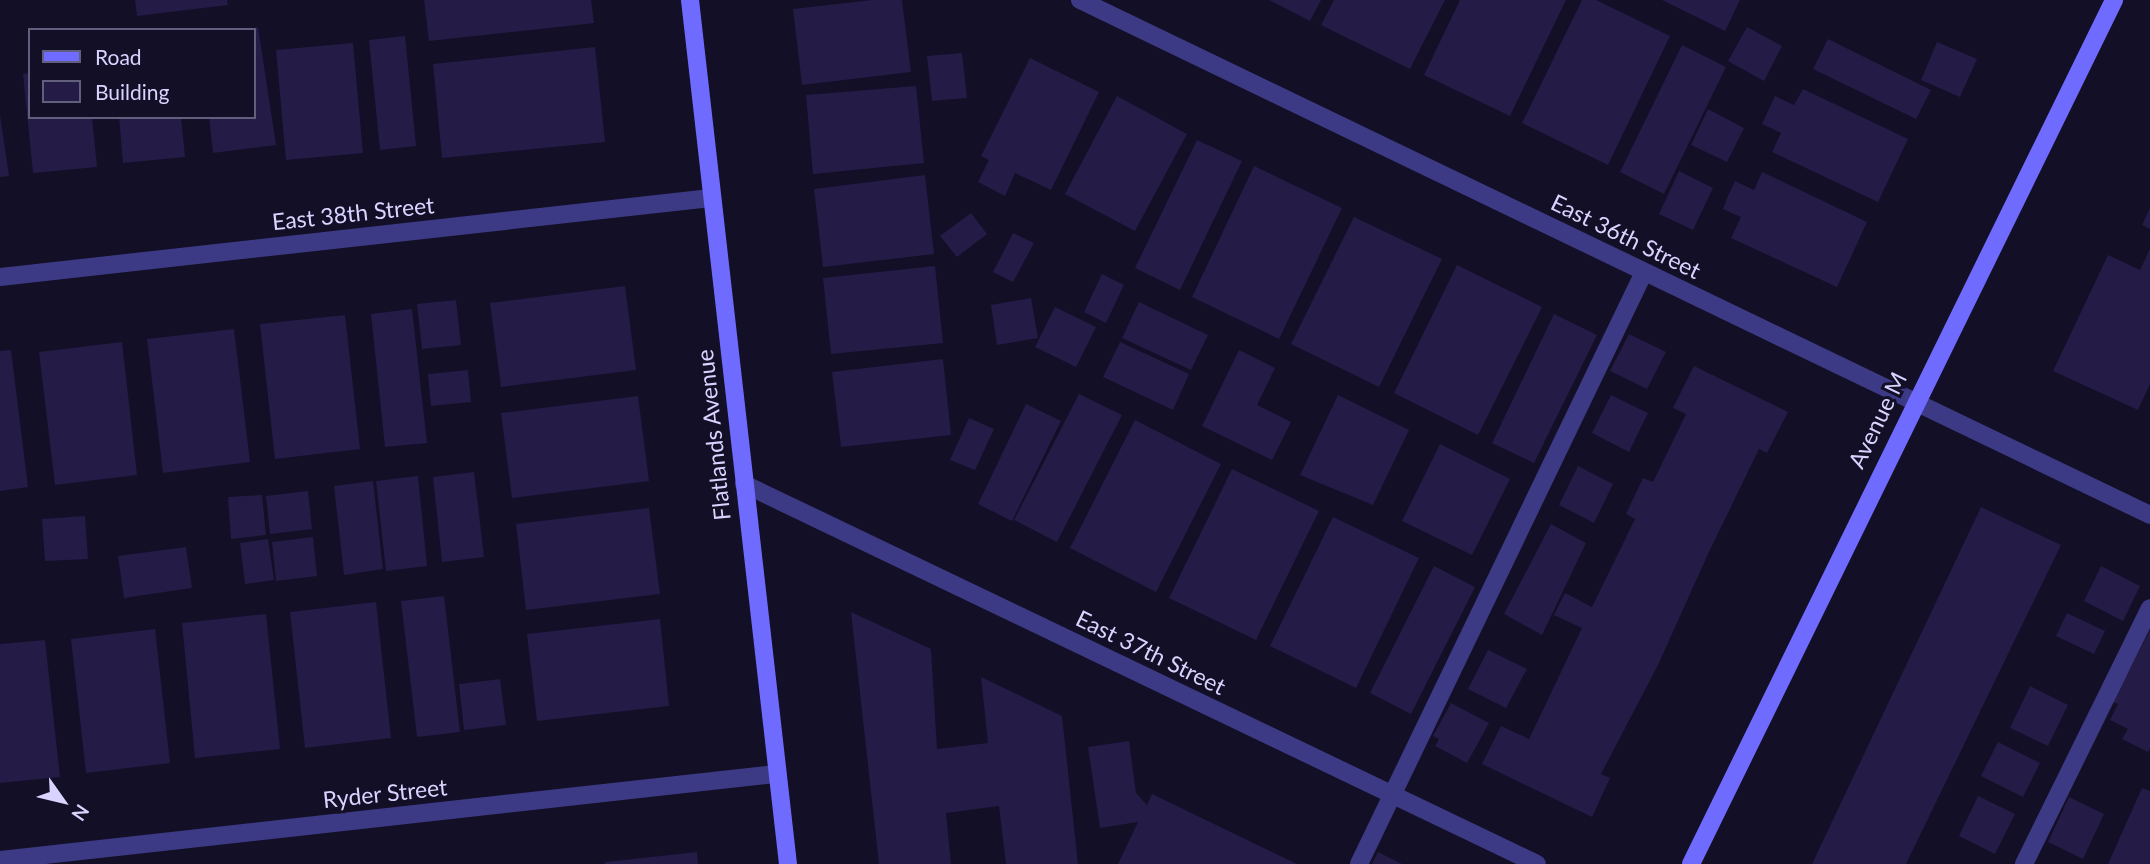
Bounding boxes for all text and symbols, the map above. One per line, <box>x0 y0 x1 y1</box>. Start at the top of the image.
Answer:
legend <box>28 28 256 119</box>
text: Road <box>95 44 142 69</box>
text: Building <box>95 79 170 104</box>
street label: East 36th Street <box>1547 188 1705 284</box>
street label: East 38th Street <box>271 191 435 235</box>
street label: Flatlands Avenue <box>690 348 736 522</box>
street label: Avenue M <box>1842 367 1912 473</box>
street label: East 37th Street <box>1072 604 1230 700</box>
north arrow <box>28 766 98 836</box>
street label: Ryder Street <box>321 773 449 813</box>
text: N <box>67 801 94 826</box>

